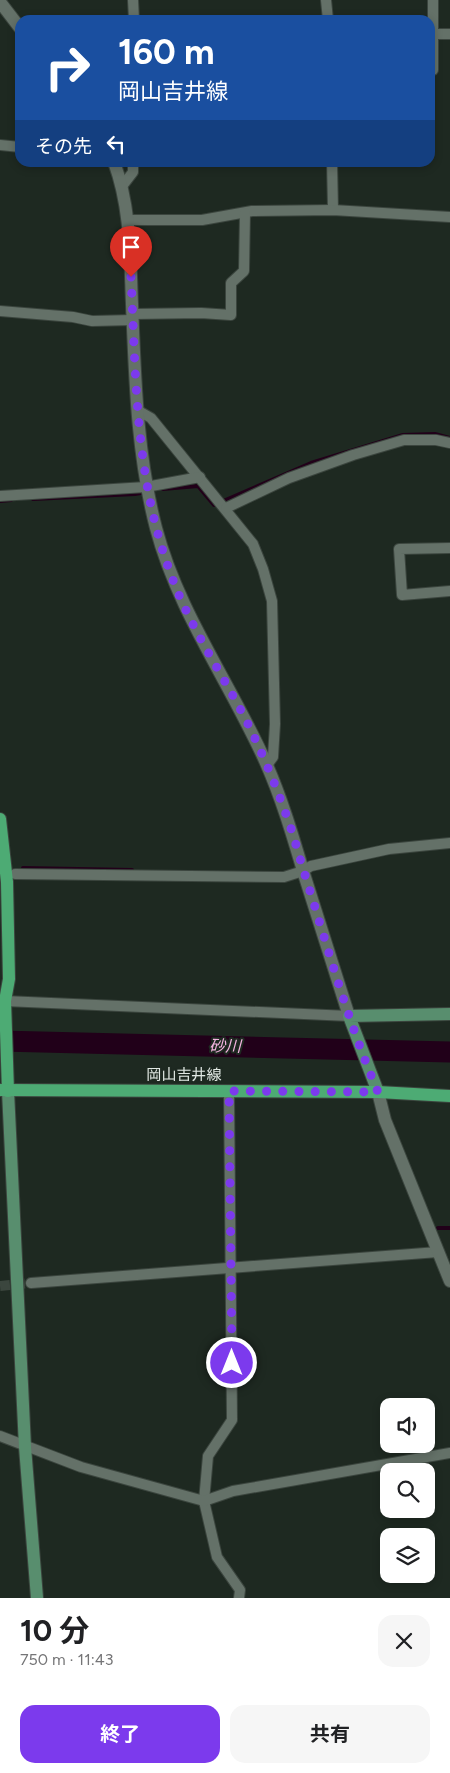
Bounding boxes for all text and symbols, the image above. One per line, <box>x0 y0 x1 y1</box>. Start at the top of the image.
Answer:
text: 160 m <box>118 31 215 73</box>
icon: right <box>35 35 100 100</box>
text: 岡山吉井線 <box>118 78 228 105</box>
icon: left <box>102 130 130 158</box>
text: その先 <box>35 135 92 158</box>
pin <box>110 226 152 277</box>
icon: arrive <box>117 233 145 261</box>
water label: 砂川 <box>209 1036 243 1056</box>
street label: 岡山吉井線 <box>146 1066 222 1084</box>
position arrow <box>205 1336 257 1388</box>
map controls <box>380 1398 435 1583</box>
button: sound <box>380 1398 435 1453</box>
button: search <box>380 1463 435 1518</box>
button: layers <box>380 1528 435 1583</box>
text: 10 分 <box>20 1612 89 1649</box>
button: close <box>378 1615 430 1667</box>
text: 750 m · 11:43 <box>20 1650 114 1669</box>
button: 終了 <box>20 1705 220 1763</box>
button: 共有 <box>230 1705 430 1763</box>

